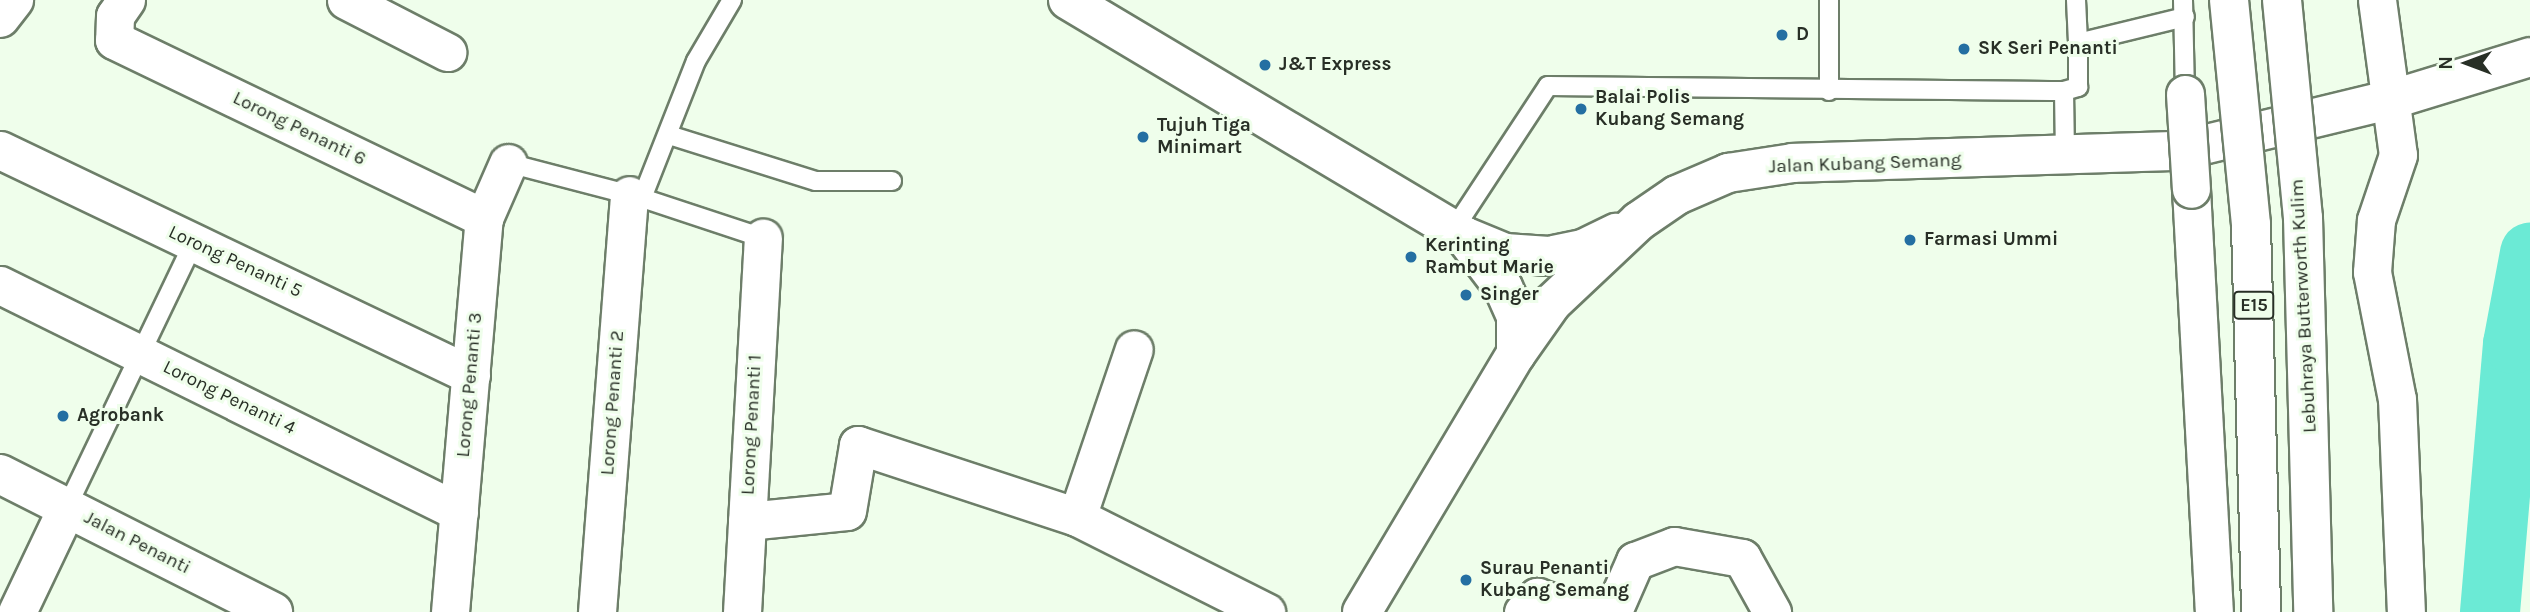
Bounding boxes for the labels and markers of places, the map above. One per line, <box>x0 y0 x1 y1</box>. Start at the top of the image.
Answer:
place label: D <box>1796 24 1809 46</box>
marker: D <box>1774 27 1790 43</box>
place label: SK Seri Penanti <box>1978 38 2118 60</box>
marker: SK Seri Penanti <box>1956 41 1972 57</box>
place label: J&T Express <box>1279 54 1391 76</box>
marker: J&T Express <box>1257 57 1273 73</box>
place label: Balai Polis Kubang Semang <box>1595 87 1744 131</box>
marker: Balai Polis Kubang Semang <box>1573 101 1589 117</box>
place label: Tujuh Tiga Minimart <box>1157 115 1251 159</box>
marker: Tujuh Tiga Minimart <box>1135 129 1151 145</box>
place label: Farmasi Ummi <box>1924 229 2058 251</box>
marker: Farmasi Ummi <box>1902 232 1918 248</box>
place label: Kerinting Rambut Marie <box>1425 235 1554 279</box>
marker: Kerinting Rambut Marie <box>1403 249 1419 265</box>
place label: Singer <box>1480 284 1539 306</box>
marker: Singer <box>1458 287 1474 303</box>
place label: Agrobank <box>77 405 164 427</box>
marker: Agrobank <box>55 408 71 424</box>
place label: Surau Penanti Kubang Semang <box>1480 558 1629 602</box>
marker: Surau Penanti Kubang Semang <box>1458 572 1474 588</box>

